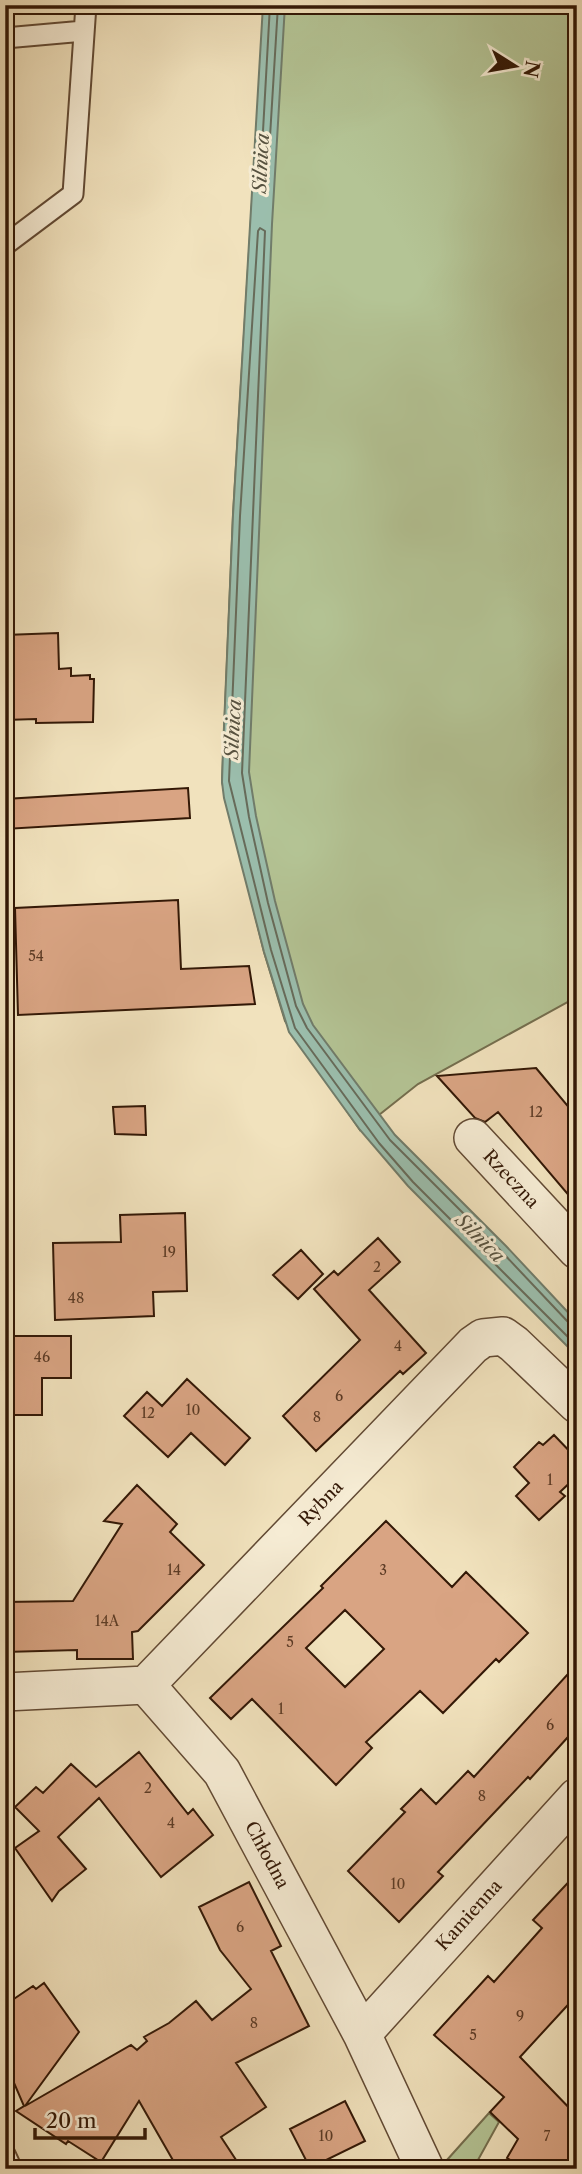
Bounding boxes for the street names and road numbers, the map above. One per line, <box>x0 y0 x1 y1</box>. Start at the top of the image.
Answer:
street label: Rzeczna <box>478 1145 544 1213</box>
street label: Rybna <box>294 1476 348 1530</box>
street label: Chłodna <box>240 1817 294 1893</box>
street label: Kamienna <box>431 1875 507 1955</box>

